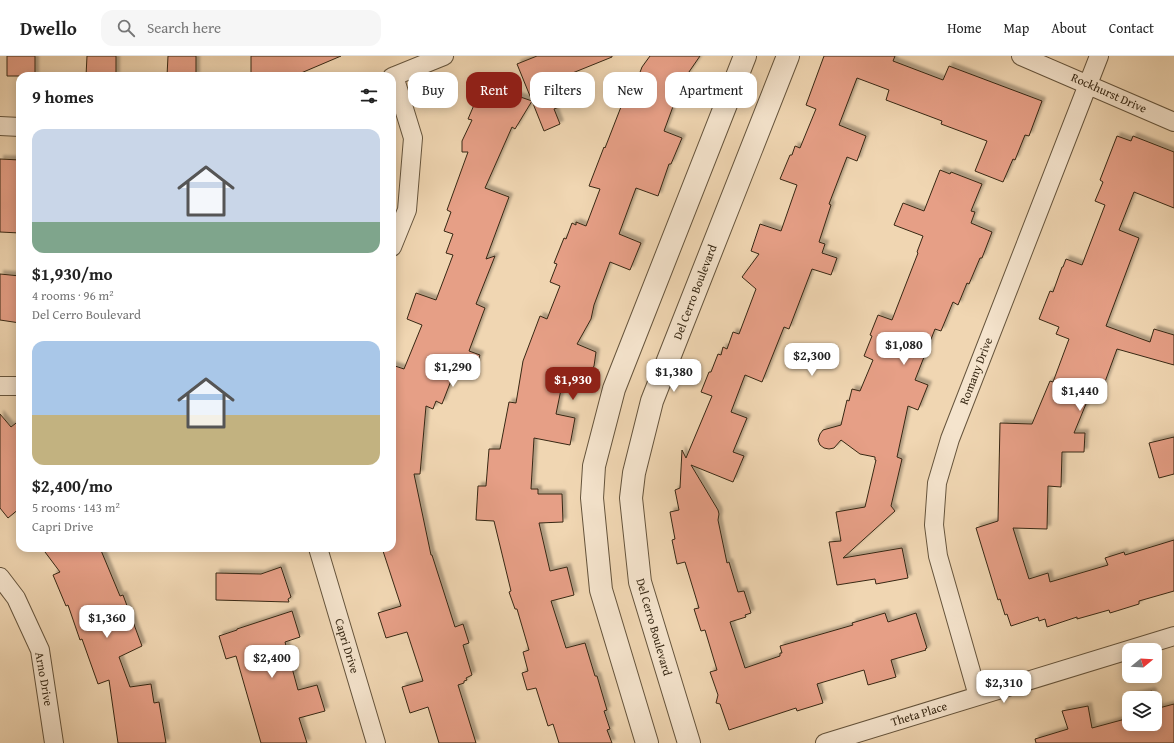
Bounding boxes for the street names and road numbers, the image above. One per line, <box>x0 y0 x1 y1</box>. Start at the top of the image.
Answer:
street label: Rockhurst Drive <box>1069 68 1150 117</box>
street label: Del Cerro Boulevard <box>669 241 721 342</box>
street label: Romany Drive <box>955 334 996 407</box>
street label: Del Cerro Boulevard <box>632 576 677 678</box>
street label: Capri Drive <box>331 616 364 676</box>
street label: Arno Drive <box>31 651 58 708</box>
street label: Theta Place <box>889 697 949 730</box>

